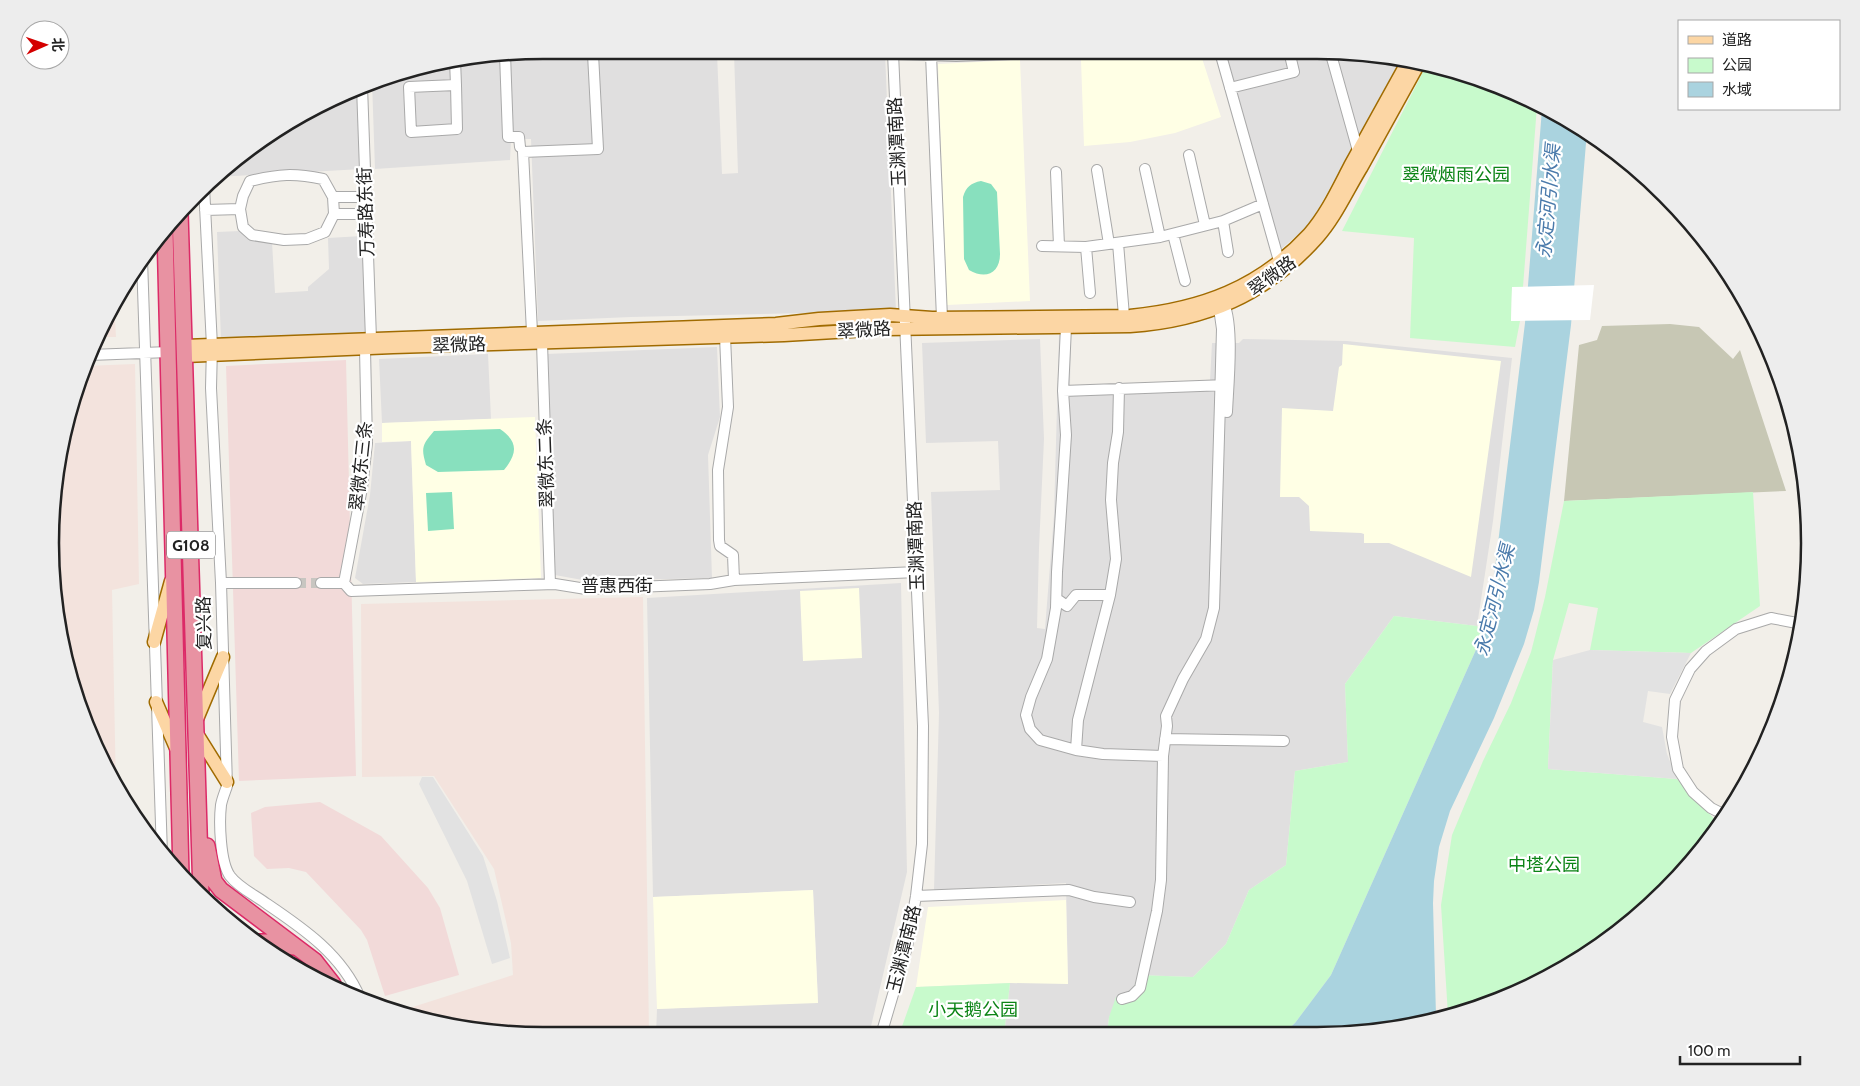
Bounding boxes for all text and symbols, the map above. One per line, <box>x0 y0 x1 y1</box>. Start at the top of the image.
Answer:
north arrow <box>20 20 70 70</box>
legend <box>1678 20 1840 110</box>
text: 道路 <box>1722 31 1752 49</box>
text: 北 <box>49 37 67 52</box>
text: 公园 <box>1722 56 1752 74</box>
text: 水域 <box>1722 81 1752 99</box>
street label: 玉渊潭南路 <box>884 96 910 188</box>
water label: 永定河引水渠 <box>1532 140 1565 259</box>
park label: 翠微烟雨公园 <box>1402 164 1510 186</box>
street label: 万寿路东街 <box>353 167 379 257</box>
street label: 翠微路 <box>1244 251 1300 301</box>
street label: 翠微路 <box>836 318 892 342</box>
street label: 翠微路 <box>432 333 486 357</box>
street label: 翠微东二条 <box>533 418 559 508</box>
street label: 翠微东三条 <box>345 420 377 512</box>
street label: 玉渊潭南路 <box>903 501 929 591</box>
road number: G108 <box>167 532 215 558</box>
water label: 永定河引水渠 <box>1470 539 1520 658</box>
street label: 普惠西街 <box>581 575 653 597</box>
street label: 复兴路 <box>193 596 215 650</box>
park label: 中塔公园 <box>1508 854 1580 876</box>
street label: 玉渊潭南路 <box>882 903 926 995</box>
park label: 小天鹅公园 <box>928 999 1018 1021</box>
scale bar <box>1680 1034 1800 1066</box>
text: 100 m <box>1688 1042 1730 1060</box>

